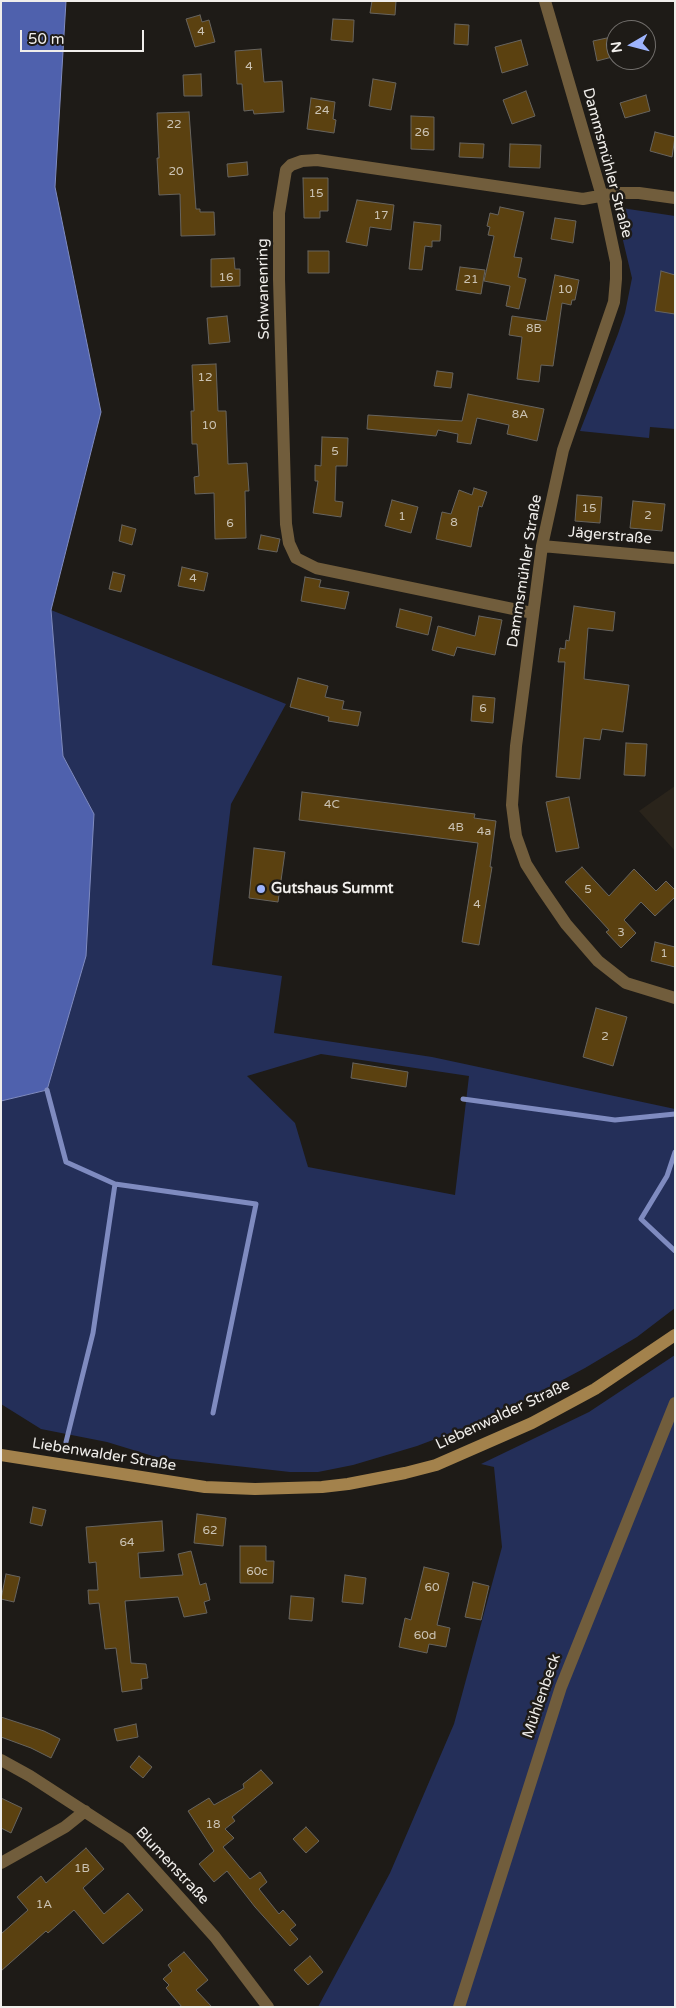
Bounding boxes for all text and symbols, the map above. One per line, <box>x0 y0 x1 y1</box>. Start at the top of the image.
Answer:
scale bar <box>22 20 146 52</box>
north arrow <box>606 20 656 70</box>
house number: 4 <box>197 25 205 39</box>
text: 50 m <box>28 30 65 48</box>
text: N <box>607 40 626 54</box>
house number: 4 <box>245 60 253 74</box>
street label: Dammsmühler Straße <box>578 86 636 240</box>
house number: 24 <box>314 104 330 118</box>
house number: 22 <box>166 118 182 132</box>
house number: 26 <box>414 126 430 140</box>
house number: 20 <box>168 165 184 179</box>
house number: 15 <box>308 187 324 201</box>
house number: 17 <box>373 209 389 223</box>
street label: Schwanenring <box>254 238 274 340</box>
house number: 16 <box>218 271 234 285</box>
house number: 21 <box>463 273 479 287</box>
house number: 10 <box>557 283 573 297</box>
house number: 8B <box>526 322 542 336</box>
house number: 12 <box>197 371 213 385</box>
house number: 8A <box>512 408 528 422</box>
house number: 10 <box>201 419 217 433</box>
house number: 5 <box>331 445 339 459</box>
street label: Dammsmühler Straße <box>504 493 546 649</box>
house number: 15 <box>581 502 597 516</box>
house number: 2 <box>644 509 652 523</box>
house number: 1 <box>398 510 406 524</box>
house number: 8 <box>450 516 458 530</box>
house number: 6 <box>226 517 234 531</box>
street label: Jägerstraße <box>567 523 653 549</box>
house number: 4 <box>189 572 197 586</box>
house number: 6 <box>479 702 487 716</box>
house number: 4C <box>324 798 340 812</box>
house number: 4B <box>448 821 464 835</box>
house number: 4a <box>477 825 491 839</box>
place label: Gutshaus Summt <box>271 880 393 898</box>
marker: Gutshaus Summt <box>255 883 267 895</box>
house number: 5 <box>584 883 592 897</box>
house number: 4 <box>473 898 481 912</box>
house number: 3 <box>617 926 625 940</box>
house number: 1 <box>660 947 668 961</box>
house number: 2 <box>601 1030 609 1044</box>
street label: Liebenwalder Straße <box>433 1376 573 1454</box>
street label: Liebenwalder Straße <box>31 1435 177 1475</box>
house number: 62 <box>202 1524 218 1538</box>
house number: 64 <box>119 1536 135 1550</box>
house number: 60c <box>246 1565 268 1579</box>
house number: 60 <box>424 1581 440 1595</box>
house number: 60d <box>414 1629 436 1643</box>
street label: Mühlenbeck <box>519 1651 565 1741</box>
house number: 18 <box>205 1818 221 1832</box>
street label: Blumenstraße <box>132 1824 212 1908</box>
house number: 1B <box>74 1862 90 1876</box>
house number: 1A <box>36 1898 52 1912</box>

